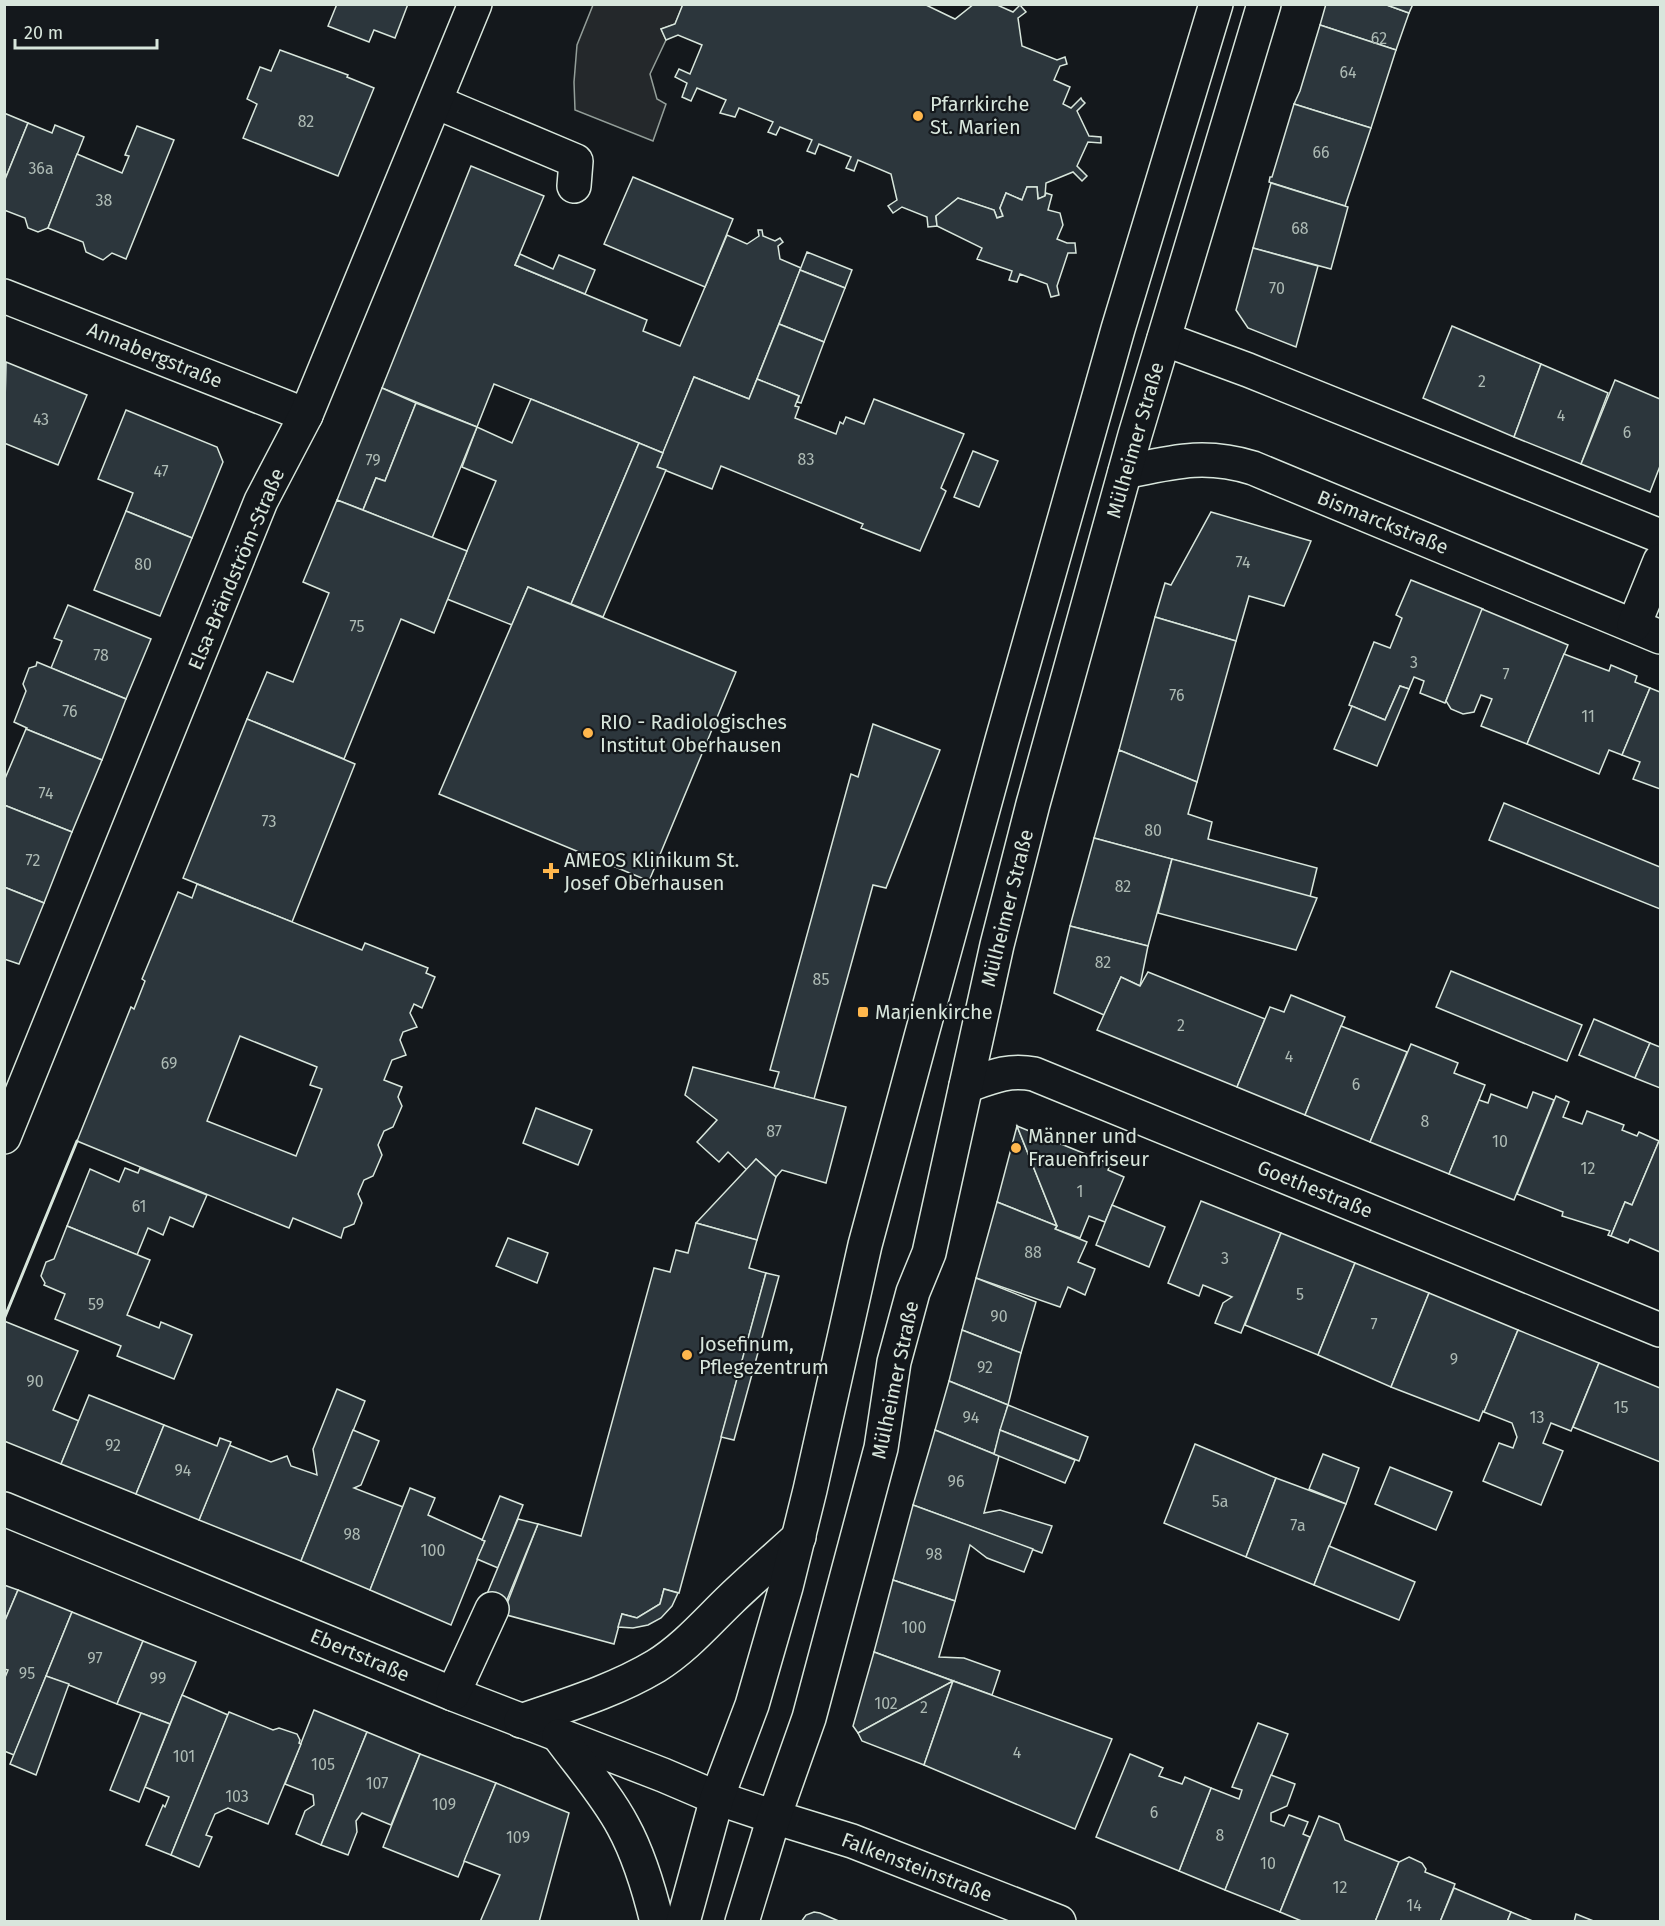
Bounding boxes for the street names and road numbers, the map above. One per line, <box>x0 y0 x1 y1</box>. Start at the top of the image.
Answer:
street label: Annabergstraße <box>84 317 226 393</box>
street label: Mülheimer Straße <box>1101 359 1169 521</box>
street label: Elsa-Brändström-Straße <box>183 465 289 673</box>
street label: Bismarckstraße <box>1314 485 1452 559</box>
street label: Mülheimer Straße <box>976 827 1038 989</box>
street label: Goethestraße <box>1254 1155 1376 1223</box>
street label: Mülheimer Straße <box>867 1299 923 1461</box>
street label: Ebertstraße <box>307 1623 413 1687</box>
street label: Falkensteinstraße <box>838 1827 996 1907</box>

